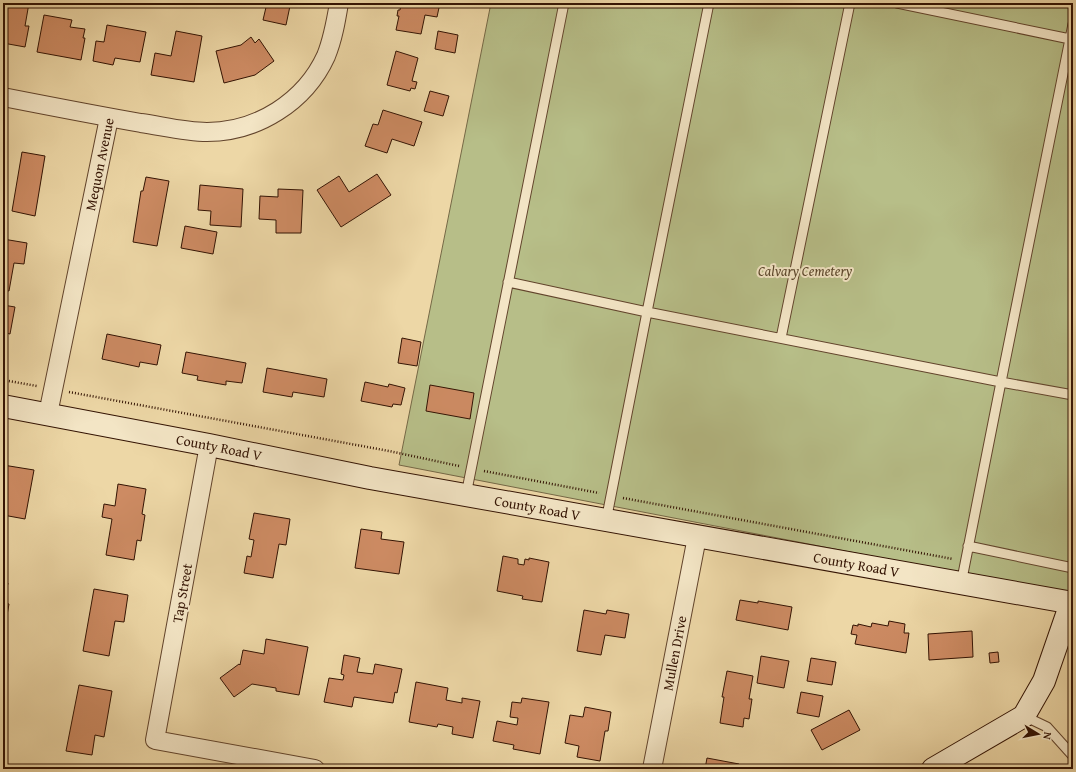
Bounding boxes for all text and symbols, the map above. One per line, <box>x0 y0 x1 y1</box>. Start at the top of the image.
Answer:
street label: Mequon Avenue <box>80 116 119 212</box>
park label: Calvary Cemetery <box>758 261 853 281</box>
street label: County Road V <box>175 429 264 466</box>
street label: County Road V <box>493 490 582 525</box>
street label: County Road V <box>812 547 901 582</box>
street label: Tap Street <box>167 562 197 624</box>
street label: Mullen Drive <box>657 614 692 692</box>
north arrow <box>1018 714 1058 754</box>
text: N <box>1039 731 1056 741</box>

